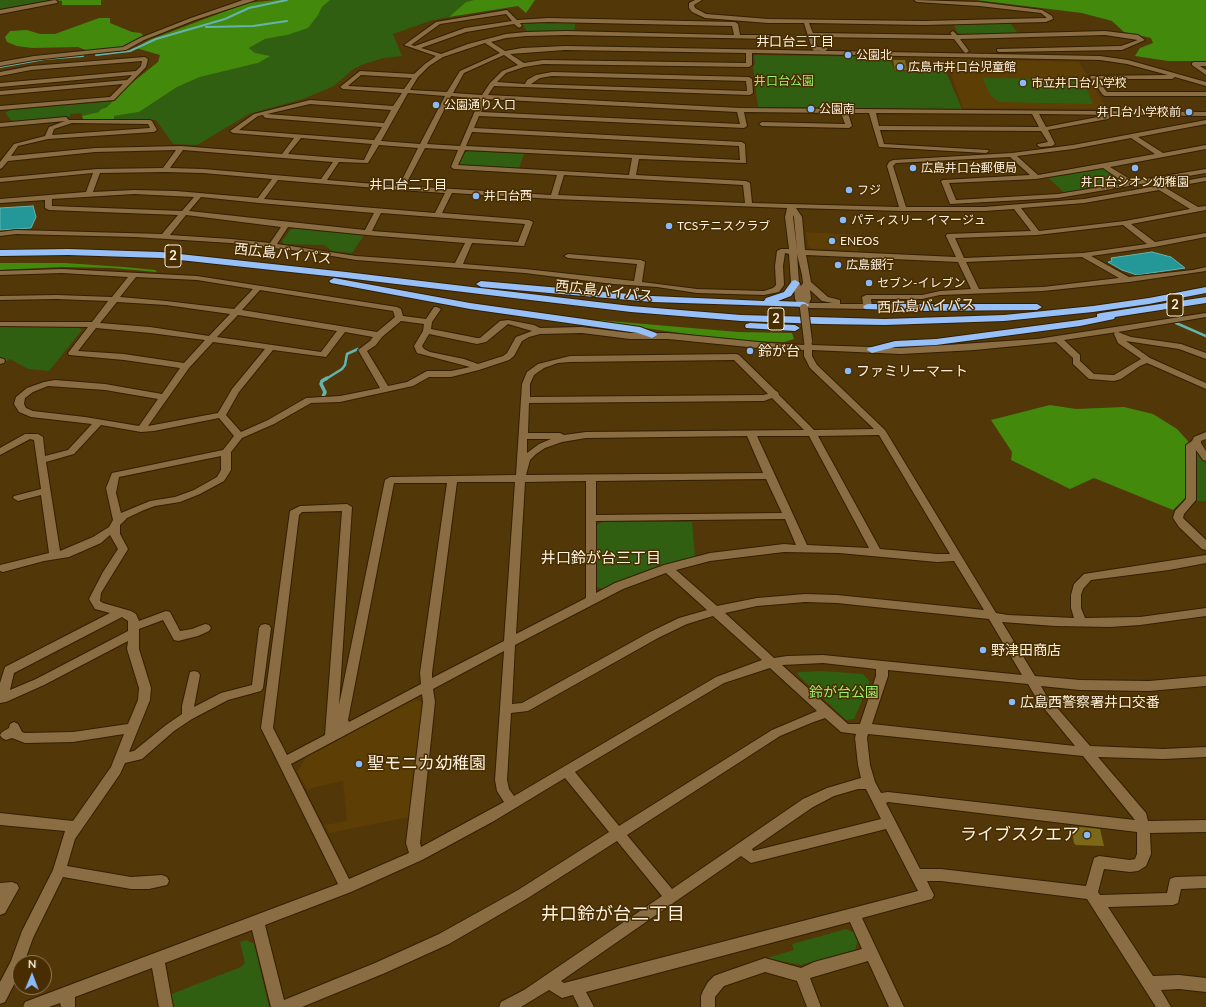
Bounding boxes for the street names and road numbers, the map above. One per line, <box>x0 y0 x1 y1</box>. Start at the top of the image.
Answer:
street label: 西広島バイパス <box>233 241 333 267</box>
road number: 2 <box>165 245 181 267</box>
street label: 西広島バイパス <box>554 278 654 304</box>
road number: 2 <box>1167 294 1183 316</box>
street label: 西広島バイパス <box>877 296 975 316</box>
road number: 2 <box>768 308 784 330</box>

